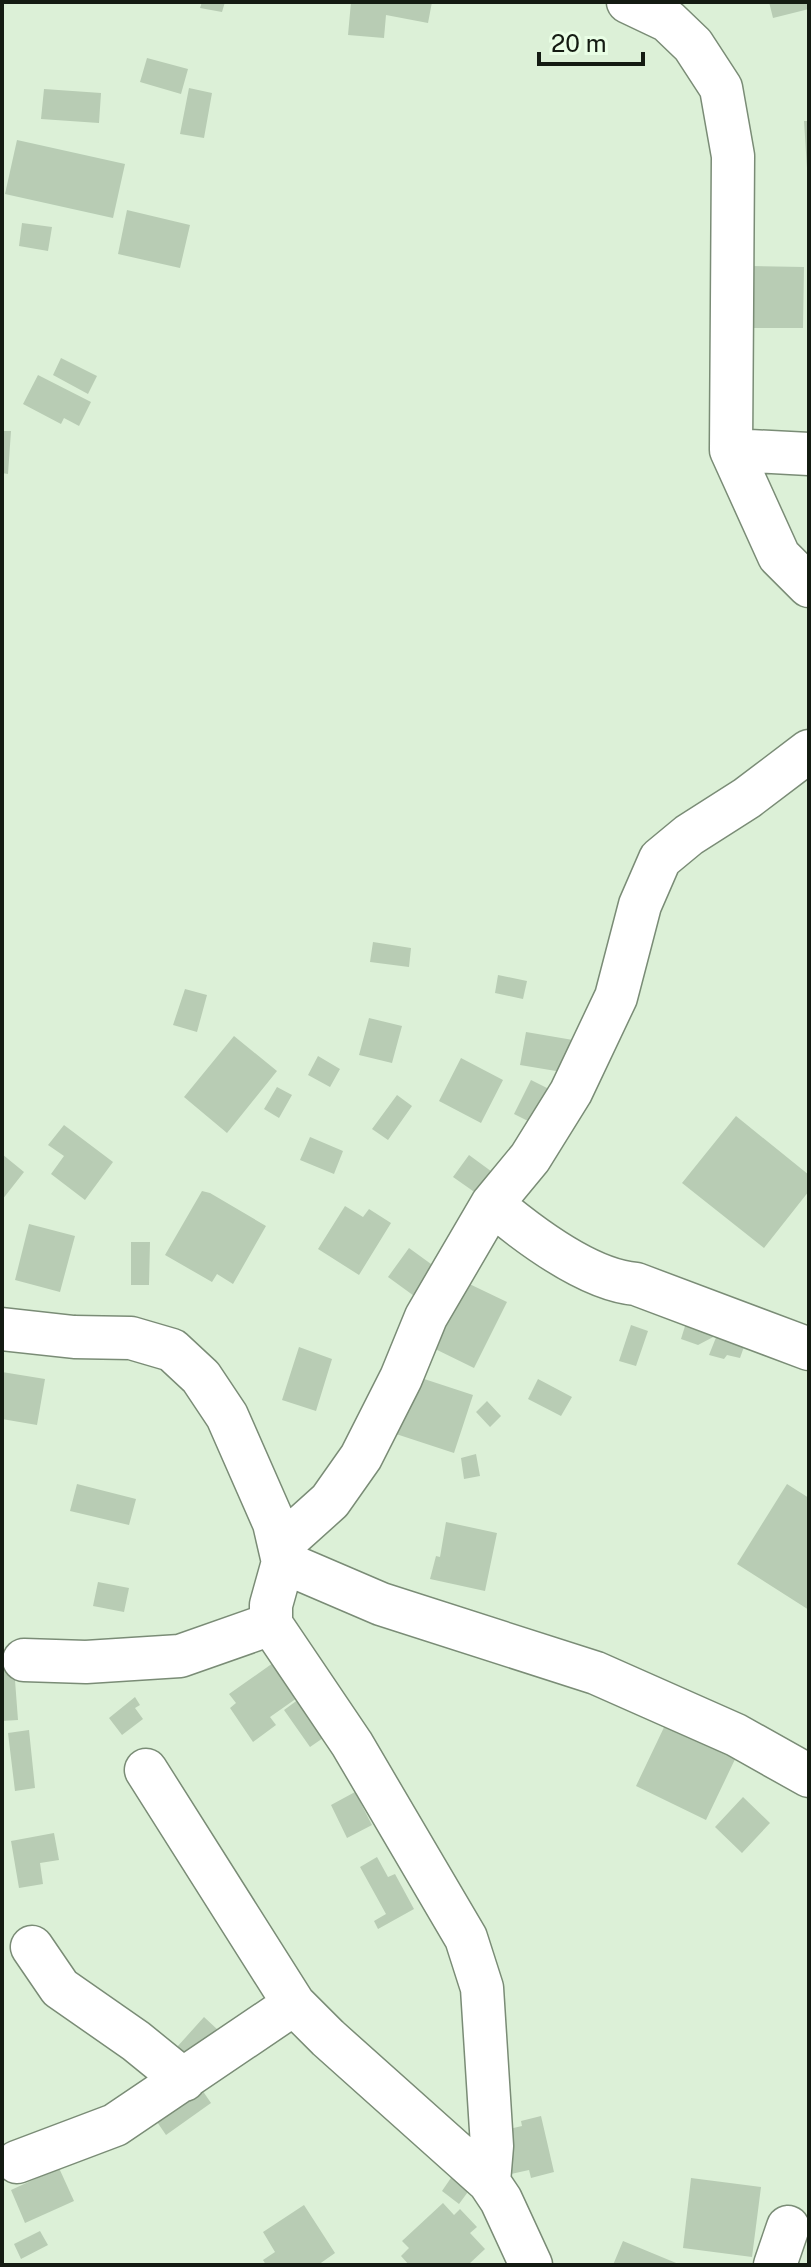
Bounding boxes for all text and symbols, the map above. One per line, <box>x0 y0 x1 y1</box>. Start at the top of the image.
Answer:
scale bar <box>539 16 643 66</box>
text: 20 m <box>551 29 607 57</box>

